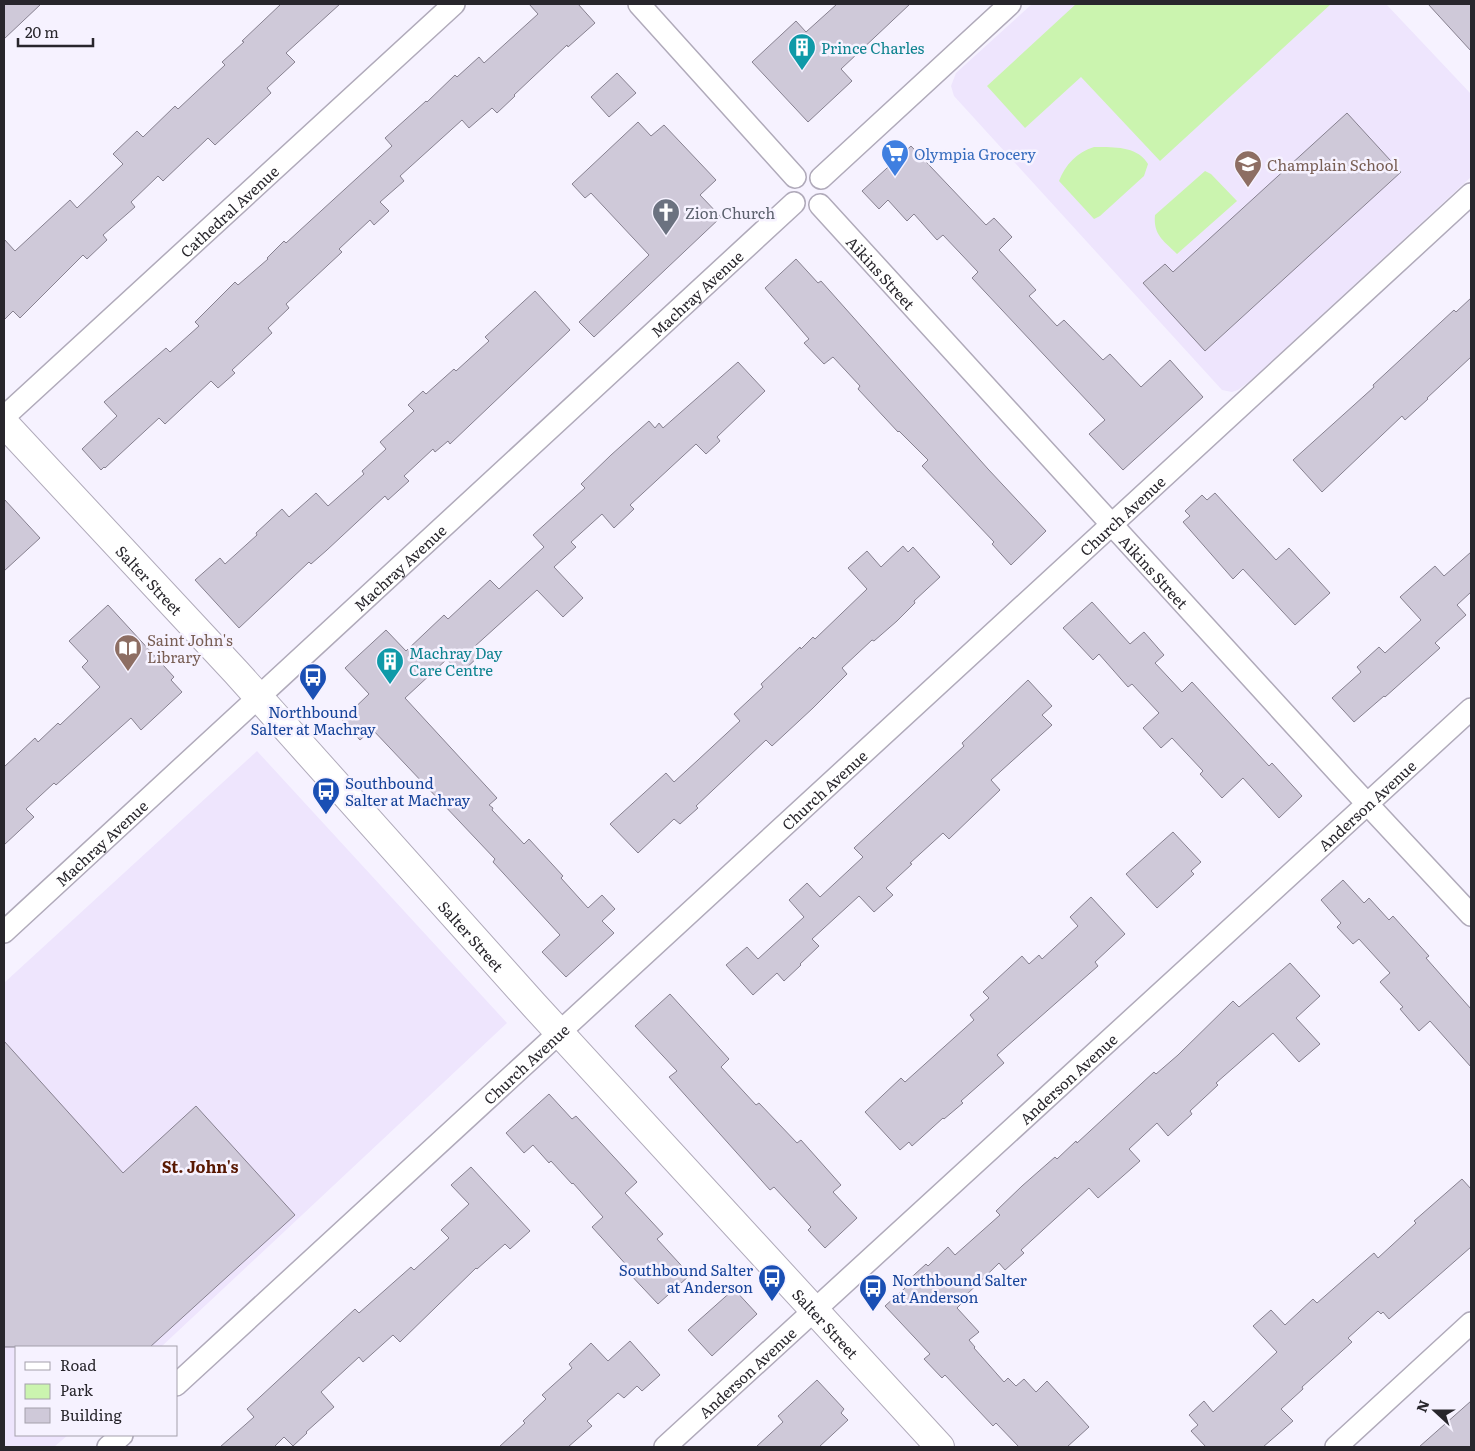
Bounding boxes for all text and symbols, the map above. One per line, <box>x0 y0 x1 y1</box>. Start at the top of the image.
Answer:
scale bar <box>18 15 92 47</box>
text: 20 m <box>25 20 59 43</box>
building icon: Prince Charles <box>787 32 817 71</box>
place label: Prince Charles <box>821 36 925 59</box>
supermarket icon: Olympia Grocery <box>880 138 910 177</box>
place label: Olympia Grocery <box>914 142 1036 165</box>
school or university icon: Champlain School <box>1233 149 1263 188</box>
place label: Champlain School <box>1267 153 1398 176</box>
street label: Cathedral Avenue <box>174 159 283 262</box>
church icon: Zion Church <box>651 197 681 236</box>
place label: Zion Church <box>685 201 775 224</box>
street label: Aikins Street <box>842 230 921 314</box>
street label: Machray Avenue <box>645 244 748 342</box>
street label: Church Avenue <box>1074 469 1170 561</box>
street label: Machray Avenue <box>348 518 451 616</box>
street label: Aikins Street <box>1115 529 1194 613</box>
street label: Salter Street <box>111 539 188 620</box>
place label: Saint John's Library <box>147 628 233 668</box>
library icon: Saint John's Library <box>113 633 143 672</box>
place label: Machray Day Care Centre <box>409 641 503 681</box>
building icon: Machray Day Care Centre <box>375 646 405 685</box>
bus stop icon: Northbound Salter at Machray <box>298 662 328 701</box>
place label: Northbound Salter at Machray <box>250 700 376 740</box>
street label: Church Avenue <box>776 744 872 835</box>
street label: Anderson Avenue <box>1312 754 1421 856</box>
place label: Southbound Salter at Machray <box>345 771 470 811</box>
bus stop icon: Southbound Salter at Machray <box>311 776 341 815</box>
street label: Machray Avenue <box>50 794 153 891</box>
street label: Salter Street <box>434 895 510 976</box>
street label: Church Avenue <box>478 1018 574 1109</box>
street label: Anderson Avenue <box>1014 1027 1122 1129</box>
district label: St. John's <box>162 1154 238 1178</box>
place label: Southbound Salter at Anderson <box>619 1258 753 1298</box>
bus stop icon: Southbound Salter at Anderson <box>757 1263 787 1302</box>
place label: Northbound Salter at Anderson <box>892 1268 1027 1308</box>
bus stop icon: Northbound Salter at Anderson <box>858 1273 888 1312</box>
street label: Salter Street <box>788 1283 865 1363</box>
street label: Anderson Avenue <box>693 1321 801 1423</box>
legend <box>15 1346 178 1436</box>
text: Road <box>60 1353 96 1376</box>
text: Park <box>60 1378 94 1401</box>
north arrow <box>1410 1386 1460 1436</box>
text: N <box>1410 1397 1433 1415</box>
text: Building <box>60 1403 122 1426</box>

